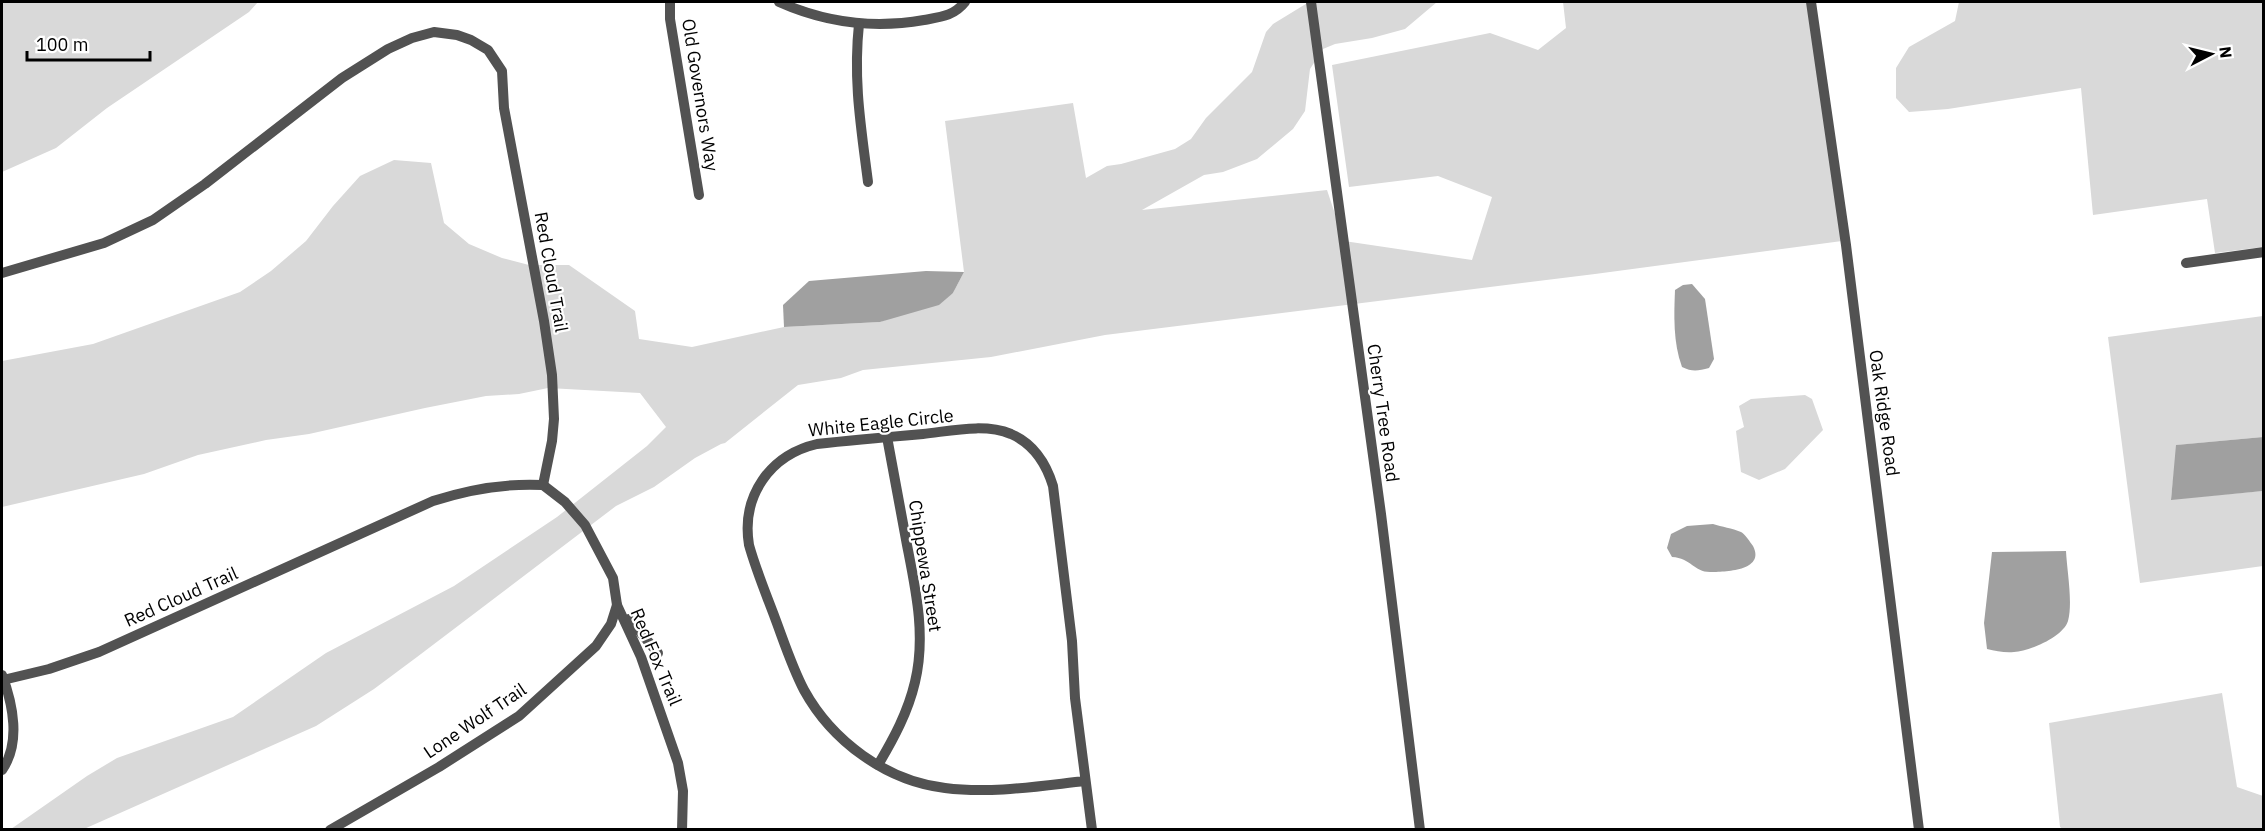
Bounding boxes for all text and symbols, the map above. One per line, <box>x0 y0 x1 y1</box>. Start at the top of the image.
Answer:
street label: Old Governors Way <box>677 17 724 173</box>
scale bar <box>27 24 150 62</box>
north arrow <box>2181 24 2241 84</box>
text: 100 m <box>36 33 88 56</box>
text: N <box>2215 45 2237 59</box>
street label: Red Cloud Trail <box>530 210 573 334</box>
street label: Cherry Tree Road <box>1362 342 1405 484</box>
street label: Oak Ridge Road <box>1864 348 1905 478</box>
street label: White Eagle Circle <box>807 403 955 442</box>
street label: Chippewa Street <box>904 498 947 634</box>
street label: Red Cloud Trail <box>120 561 241 632</box>
street label: Red Fox Trail <box>626 605 687 709</box>
street label: Lone Wolf Trail <box>419 678 531 763</box>

